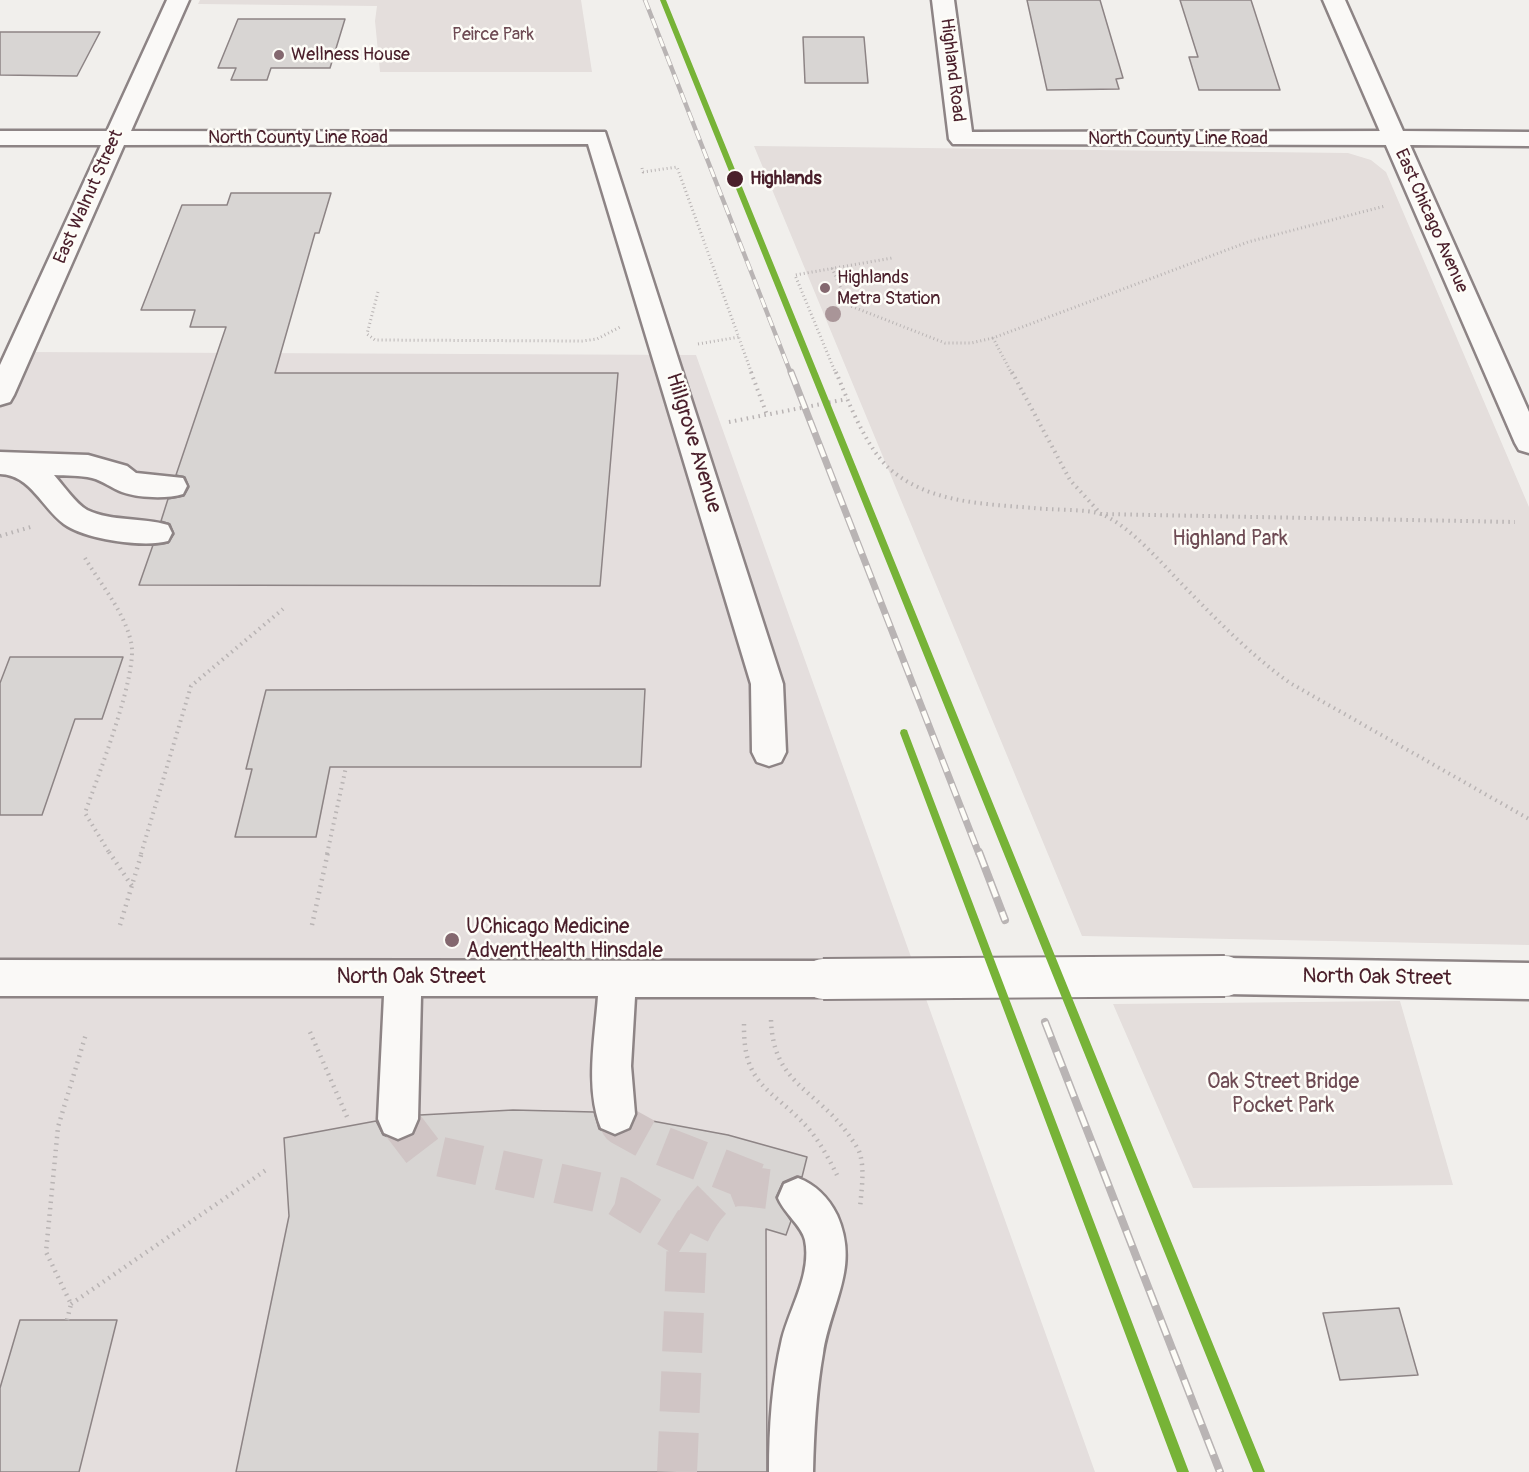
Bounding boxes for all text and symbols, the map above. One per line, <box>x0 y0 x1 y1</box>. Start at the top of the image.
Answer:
street label: Highland Road <box>935 17 969 123</box>
park label: Peirce Park <box>452 24 534 46</box>
place label: Wellness House <box>291 44 410 66</box>
marker: Wellness House <box>272 48 286 62</box>
street label: East Walnut Street <box>50 127 128 267</box>
street label: North County Line Road <box>208 127 388 149</box>
street label: North County Line Road <box>1088 128 1268 150</box>
street label: East Chicago Avenue <box>1390 146 1472 296</box>
place label: Highlands <box>750 168 821 190</box>
marker: Highlands <box>725 169 745 189</box>
place label: Highlands Metra Station <box>837 267 940 310</box>
marker: Highlands Metra Station <box>818 281 832 295</box>
street label: Hillgrove Avenue <box>660 370 726 516</box>
park label: Highland Park <box>1172 527 1288 553</box>
place label: UChicago Medicine AdventHealth Hinsdale <box>466 915 663 965</box>
marker: UChicago Medicine AdventHealth Hinsdale <box>443 931 461 949</box>
street label: North Oak Street <box>1302 964 1452 992</box>
street label: North Oak Street <box>336 965 486 991</box>
park label: Oak Street Bridge Pocket Park <box>1207 1070 1359 1120</box>

